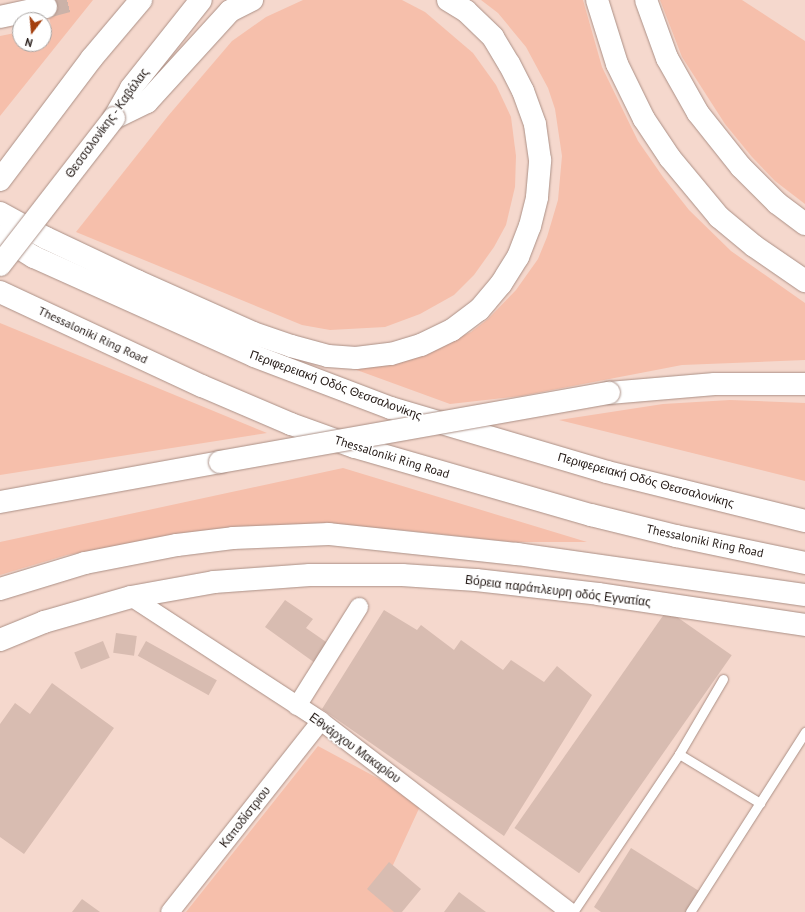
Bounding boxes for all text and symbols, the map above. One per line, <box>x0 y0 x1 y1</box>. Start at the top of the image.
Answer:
north arrow <box>12 12 52 52</box>
text: N <box>24 35 34 50</box>
street label: Θεσσαλονίκης - Καβάλας <box>62 65 152 181</box>
street label: Thessaloniki Ring Road <box>36 303 150 367</box>
street label: Περιφερειακή Οδός Θεσσαλονίκης <box>248 347 424 423</box>
street label: Thessaloniki Ring Road <box>333 433 451 481</box>
street label: Περιφερειακή Οδός Θεσσαλονίκης <box>556 449 736 511</box>
street label: Thessaloniki Ring Road <box>645 522 765 560</box>
street label: Βόρεια παράπλευρη οδός Εγνατίας <box>464 572 652 610</box>
street label: Εθνάρχου Μακαρίου <box>307 710 403 786</box>
street label: Καποδίστριου <box>217 784 273 850</box>

